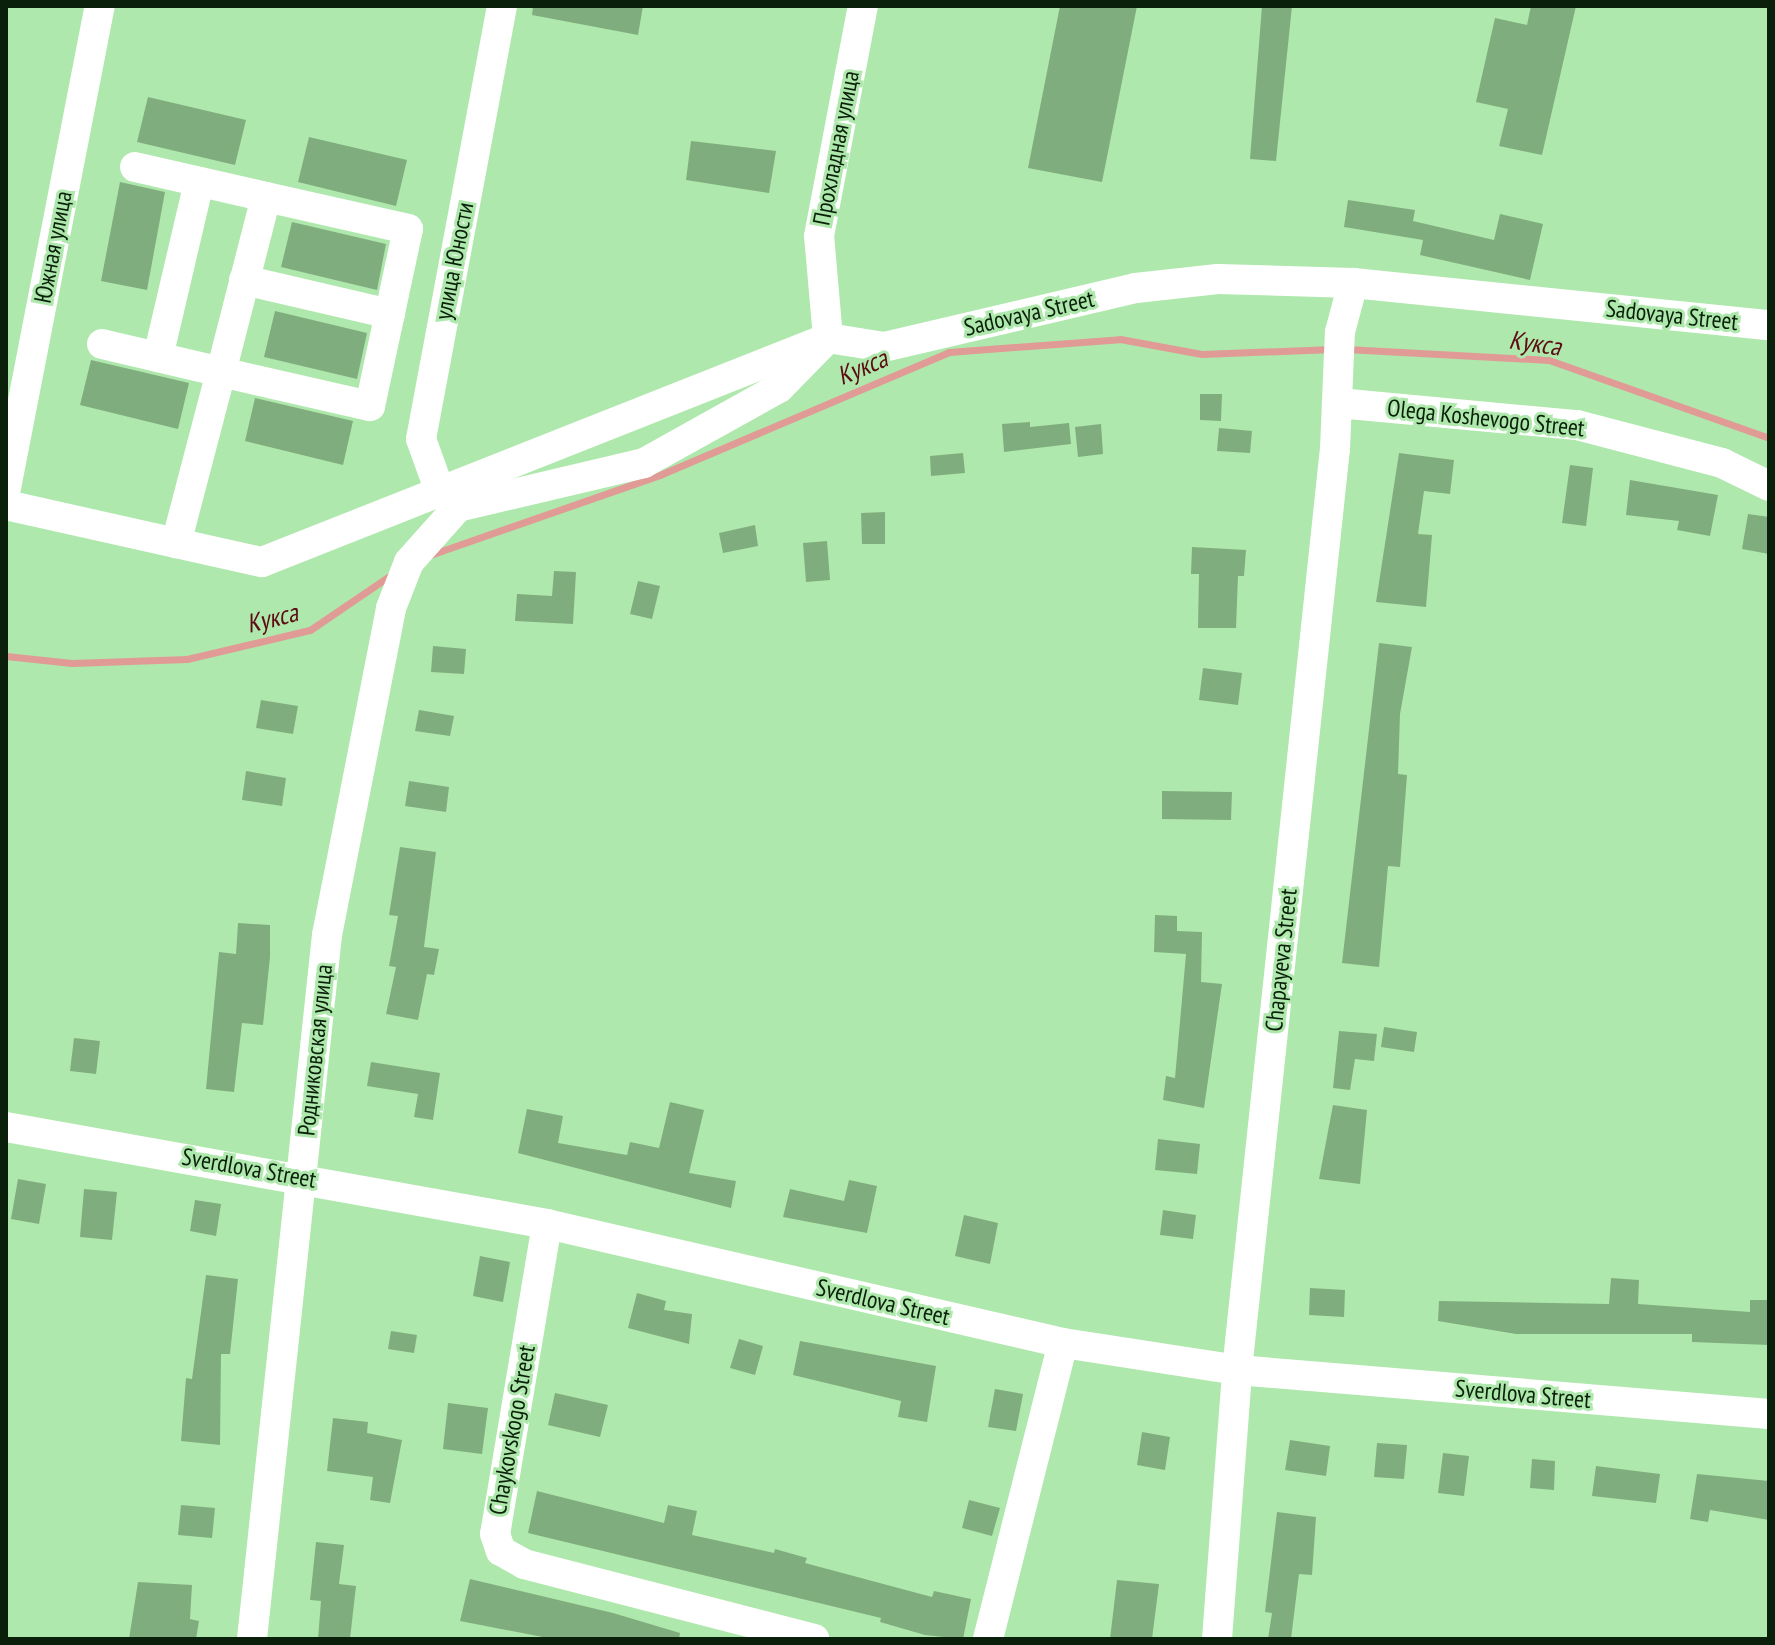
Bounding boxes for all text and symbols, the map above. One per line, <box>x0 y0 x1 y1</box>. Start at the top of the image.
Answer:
street label: Прохладная улица <box>807 68 865 228</box>
street label: Южная улица <box>28 188 78 306</box>
street label: улица Юности <box>429 200 479 322</box>
street label: Sadovaya Street <box>961 284 1097 342</box>
street label: Sadovaya Street <box>1605 294 1739 336</box>
water label: Кукса <box>1507 324 1563 362</box>
water label: Кукса <box>832 342 892 392</box>
street label: Olega Koshevogo Street <box>1386 393 1586 443</box>
water label: Кукса <box>243 597 301 639</box>
street label: Chapayeva Street <box>1259 887 1303 1033</box>
street label: Родниковская улица <box>292 963 338 1137</box>
street label: Sverdlova Street <box>180 1142 318 1194</box>
street label: Sverdlova Street <box>814 1273 952 1331</box>
street label: Chaykovskogo Street <box>483 1343 541 1517</box>
street label: Sverdlova Street <box>1454 1374 1592 1414</box>

